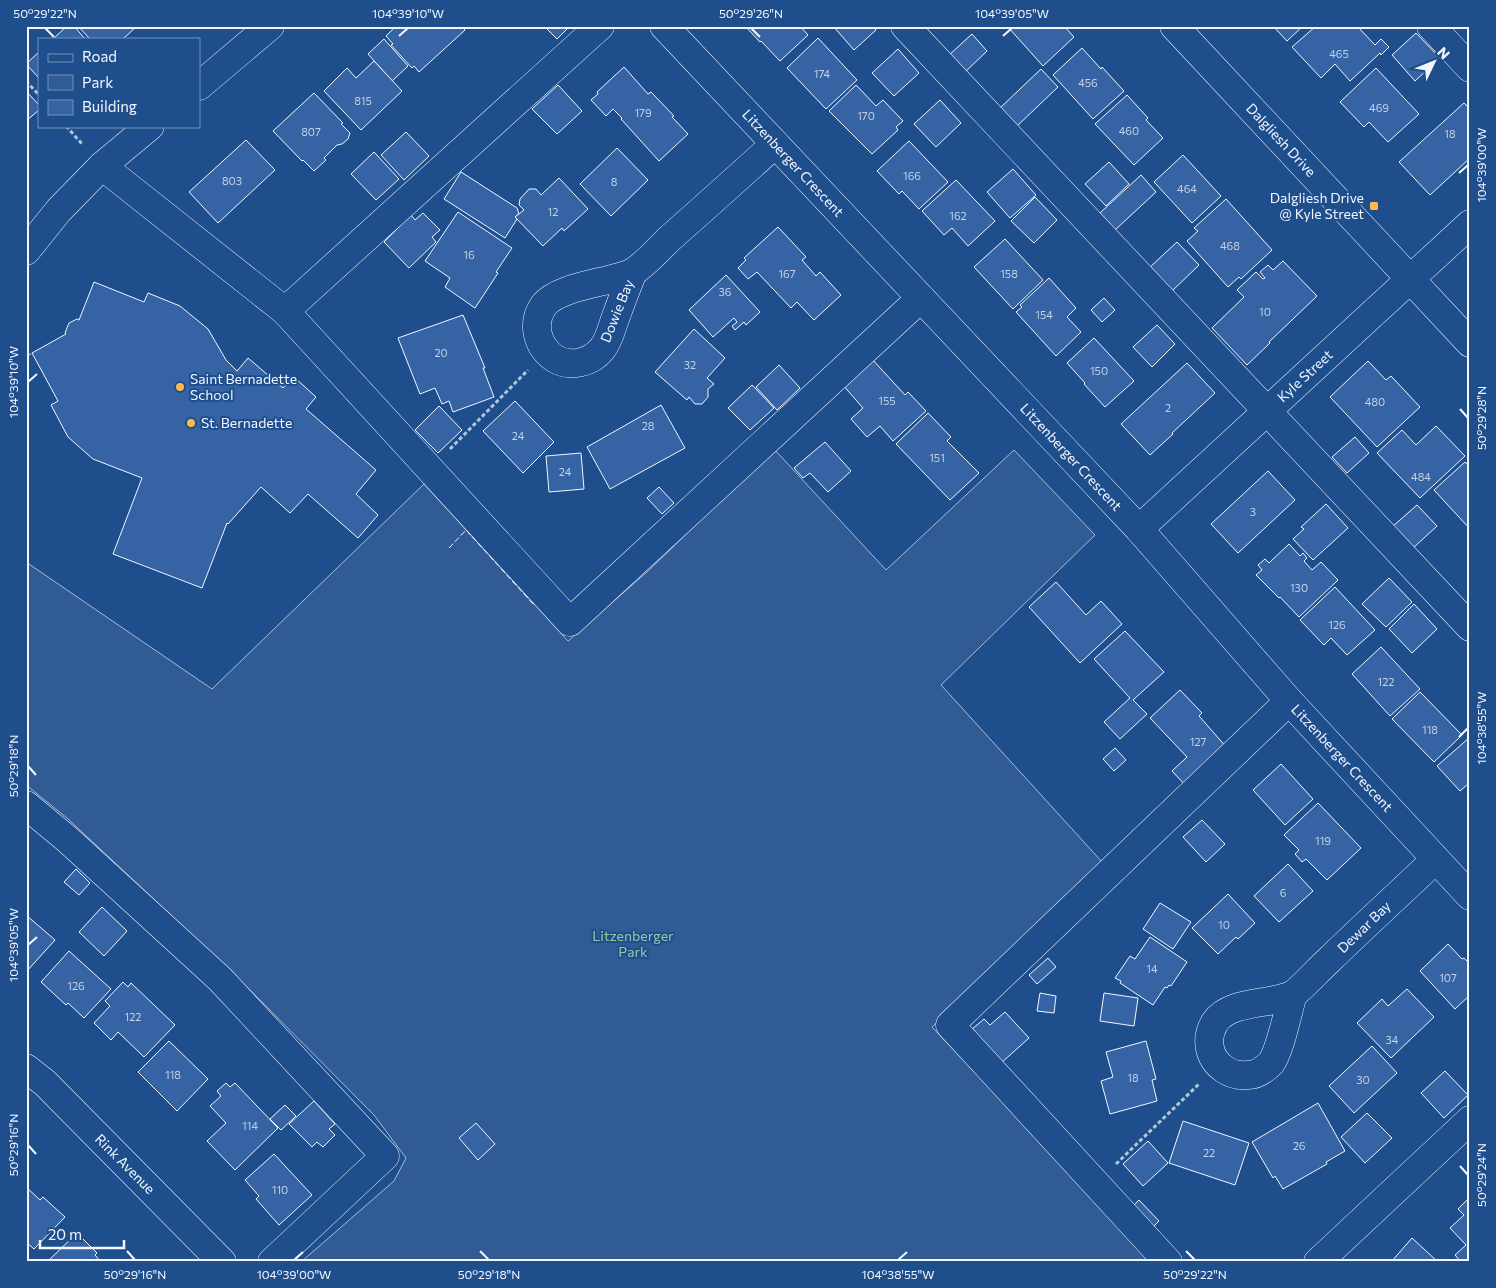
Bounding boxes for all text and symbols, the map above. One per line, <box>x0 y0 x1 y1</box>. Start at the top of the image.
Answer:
text: 50°29'22"N <box>13 6 77 20</box>
text: 104°39'10"W <box>372 6 444 20</box>
text: 50°29'26"N <box>719 6 783 20</box>
text: 104°39'05"W <box>975 6 1049 20</box>
legend <box>38 38 200 128</box>
north arrow <box>1408 38 1458 88</box>
text: N <box>1434 43 1454 62</box>
text: Road <box>82 47 117 65</box>
house number: 465 <box>1329 47 1349 60</box>
house number: 174 <box>814 67 831 80</box>
text: Park <box>82 73 113 91</box>
house number: 456 <box>1078 76 1098 89</box>
house number: 815 <box>354 94 372 107</box>
text: Building <box>82 97 137 115</box>
street label: Dalgliesh Drive <box>1243 99 1320 180</box>
house number: 469 <box>1369 101 1389 114</box>
street label: Litzenberger Crescent <box>739 105 848 220</box>
house number: 179 <box>634 106 652 119</box>
house number: 170 <box>857 109 875 122</box>
house number: 460 <box>1119 124 1139 137</box>
house number: 807 <box>301 125 321 138</box>
house number: 18 <box>1444 127 1456 140</box>
text: 104°39'00"W <box>1474 128 1488 202</box>
house number: 166 <box>903 169 921 182</box>
house number: 803 <box>222 174 242 187</box>
house number: 8 <box>611 175 618 188</box>
house number: 464 <box>1177 182 1197 195</box>
place label: Dalgliesh Drive @ Kyle Street <box>1270 189 1364 222</box>
marker: Dalgliesh Drive @ Kyle Street <box>1368 200 1380 212</box>
house number: 12 <box>548 205 558 218</box>
house number: 162 <box>949 209 967 222</box>
house number: 468 <box>1220 239 1240 252</box>
house number: 16 <box>463 248 475 261</box>
house number: 167 <box>778 267 796 280</box>
house number: 158 <box>1000 267 1018 280</box>
street label: Dowie Bay <box>596 277 637 345</box>
house number: 36 <box>719 285 732 298</box>
house number: 10 <box>1259 305 1271 318</box>
house number: 154 <box>1035 308 1053 321</box>
text: 104°39'10"W <box>6 346 20 418</box>
house number: 20 <box>434 346 448 359</box>
street label: Kyle Street <box>1273 346 1336 406</box>
house number: 32 <box>684 358 696 371</box>
house number: 150 <box>1090 364 1108 377</box>
place label: Saint Bernadette School <box>190 370 297 403</box>
marker: Saint Bernadette School <box>174 381 186 393</box>
text: 50°29'28"N <box>1474 386 1488 450</box>
house number: 155 <box>878 394 896 407</box>
house number: 480 <box>1365 395 1385 408</box>
street label: Litzenberger Crescent <box>1017 399 1126 514</box>
house number: 2 <box>1165 401 1171 414</box>
place label: St. Bernadette <box>201 414 292 431</box>
marker: St. Bernadette <box>185 417 197 429</box>
house number: 28 <box>642 419 655 432</box>
house number: 24 <box>512 429 525 442</box>
house number: 151 <box>929 451 945 464</box>
house number: 24 <box>559 465 572 478</box>
house number: 484 <box>1411 470 1431 483</box>
house number: 3 <box>1250 505 1256 518</box>
house number: 130 <box>1290 581 1308 594</box>
house number: 126 <box>1328 618 1346 631</box>
house number: 122 <box>1378 675 1394 688</box>
text: 104°38'55"W <box>1474 692 1488 764</box>
street label: Litzenberger Crescent <box>1288 700 1397 815</box>
house number: 118 <box>1422 723 1438 736</box>
text: 50°29'18"N <box>6 735 20 797</box>
house number: 127 <box>1190 735 1206 748</box>
house number: 119 <box>1315 834 1331 847</box>
house number: 6 <box>1280 886 1287 899</box>
street label: Dewar Bay <box>1333 897 1394 956</box>
text: 104°39'05"W <box>6 908 20 982</box>
house number: 10 <box>1218 918 1230 931</box>
park label: Litzenberger Park <box>592 927 674 960</box>
house number: 14 <box>1146 962 1158 975</box>
house number: 107 <box>1439 971 1457 984</box>
house number: 126 <box>67 979 85 992</box>
house number: 122 <box>125 1010 141 1023</box>
house number: 34 <box>1386 1033 1399 1046</box>
house number: 118 <box>165 1068 181 1081</box>
house number: 18 <box>1127 1071 1139 1084</box>
house number: 30 <box>1356 1073 1370 1086</box>
text: 50°29'16"N <box>6 1114 20 1176</box>
house number: 114 <box>242 1119 258 1132</box>
street label: Rink Avenue <box>92 1130 159 1197</box>
house number: 26 <box>1293 1139 1306 1152</box>
text: 50°29'24"N <box>1474 1143 1488 1207</box>
house number: 22 <box>1203 1146 1215 1159</box>
house number: 110 <box>272 1183 288 1196</box>
scale bar <box>40 1218 124 1250</box>
text: 20 m <box>48 1225 82 1243</box>
text: 50°29'16"N <box>104 1267 166 1281</box>
text: 104°39'00"W <box>257 1267 331 1281</box>
text: 50°29'18"N <box>458 1267 520 1281</box>
text: 104°38'55"W <box>862 1267 934 1281</box>
text: 50°29'22"N <box>1163 1267 1227 1281</box>

